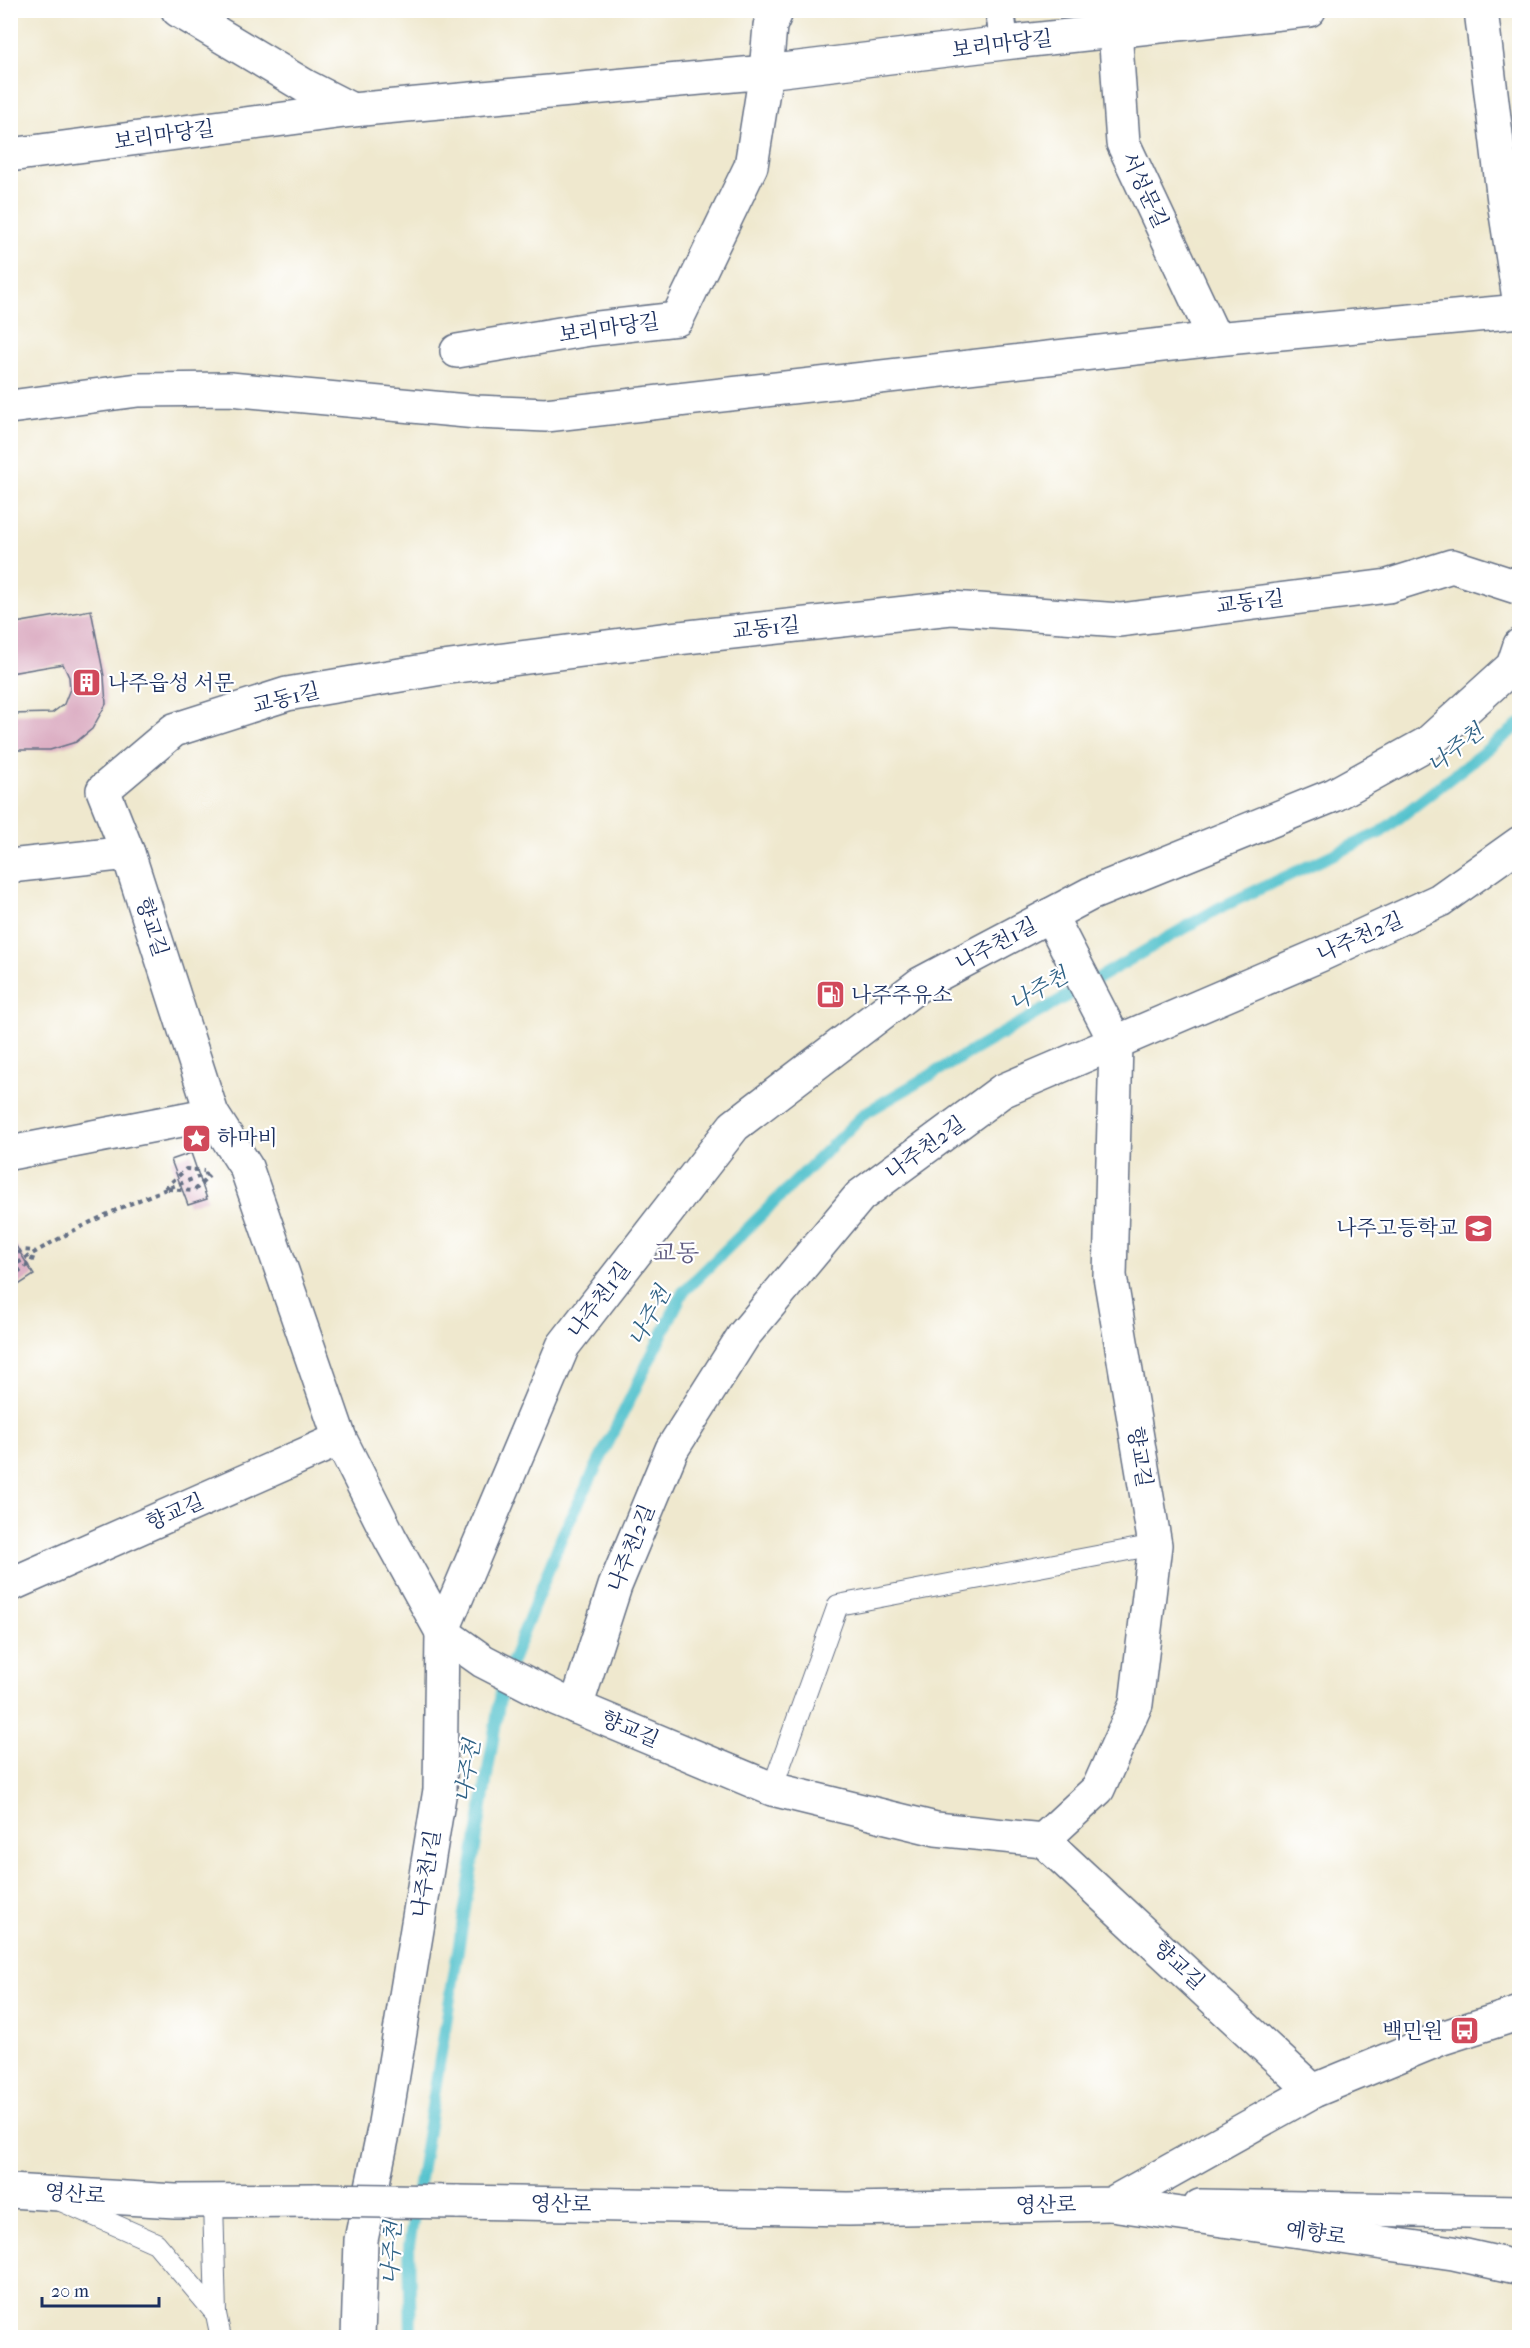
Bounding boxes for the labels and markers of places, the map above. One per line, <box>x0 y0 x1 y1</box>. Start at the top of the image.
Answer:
building icon: 나주읍성 서문 <box>71 667 103 699</box>
place label: 나주읍성 서문 <box>108 671 234 695</box>
fuel station icon: 나주주유소 <box>814 979 846 1011</box>
place label: 나주주유소 <box>851 983 952 1007</box>
place icon: 하마비 <box>180 1122 212 1154</box>
place label: 하마비 <box>217 1126 278 1150</box>
school or university icon: 나주고등학교 <box>1463 1212 1495 1244</box>
place label: 나주고등학교 <box>1336 1216 1458 1240</box>
bus stop icon: 백민원 <box>1448 2015 1480 2047</box>
place label: 백민원 <box>1382 2019 1443 2043</box>

